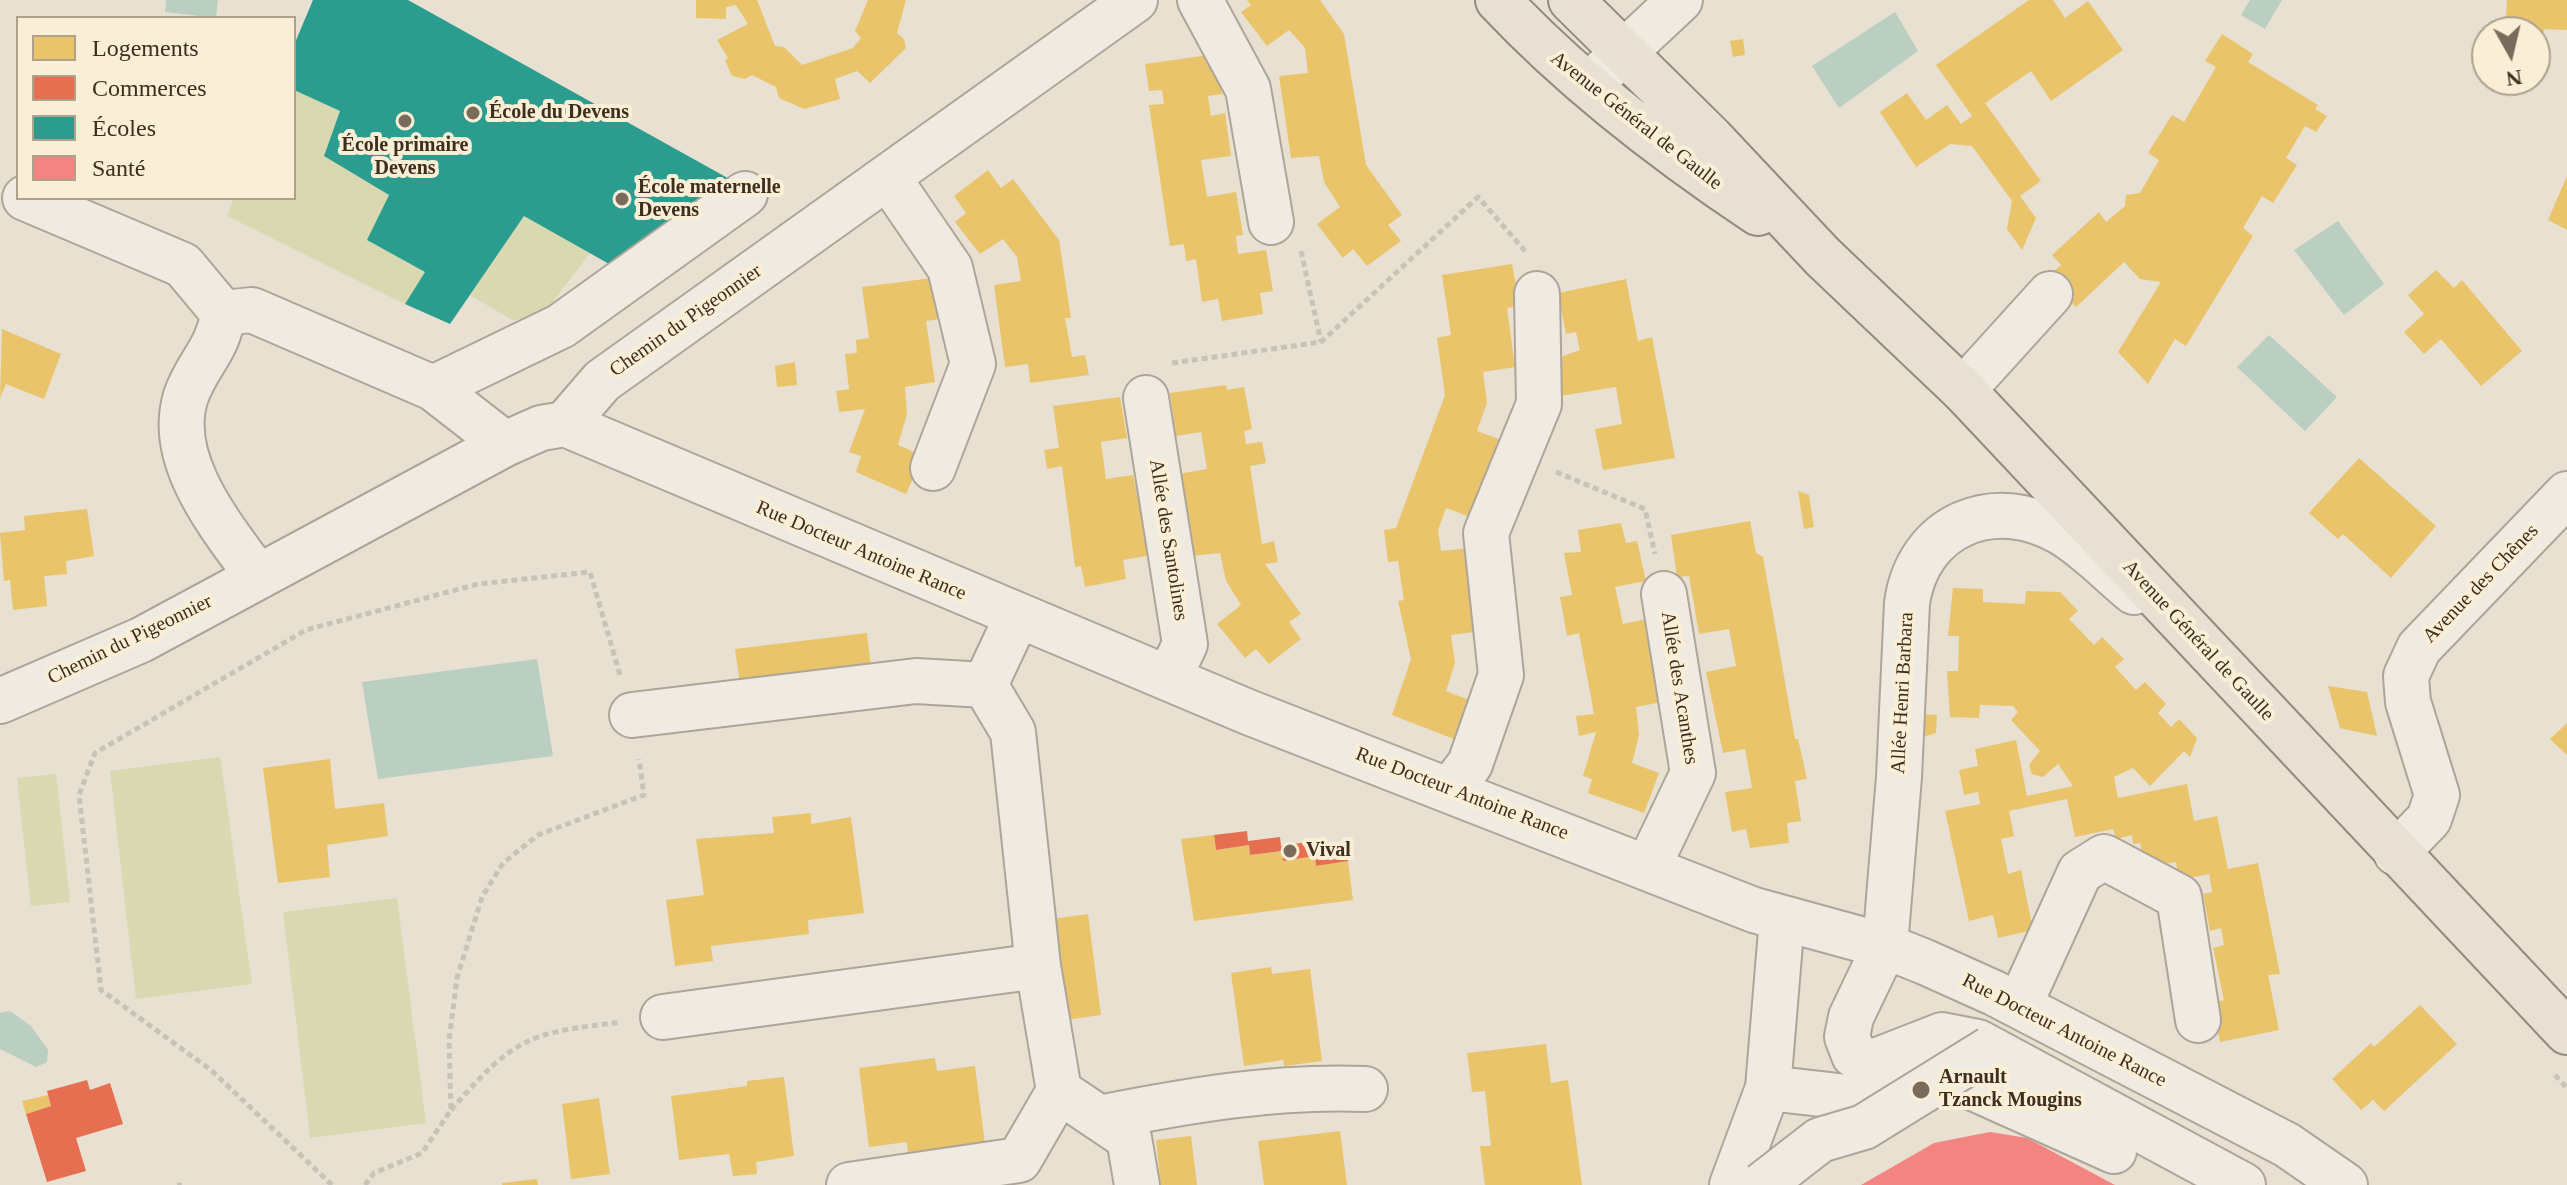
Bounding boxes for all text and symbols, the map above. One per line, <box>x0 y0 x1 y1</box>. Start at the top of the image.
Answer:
legend <box>16 16 296 200</box>
north arrow <box>2471 16 2551 96</box>
text: Logements <box>92 35 199 61</box>
street label: Avenue Général de Gaulle <box>1545 47 1727 195</box>
text: N <box>2505 65 2524 92</box>
text: Commerces <box>92 75 207 101</box>
place label: École du Devens <box>489 101 629 125</box>
marker: École du Devens <box>464 104 482 122</box>
marker: École primaire Devens <box>396 112 414 130</box>
text: Écoles <box>92 115 156 141</box>
place label: École primaire Devens <box>342 134 468 181</box>
text: Santé <box>92 155 145 181</box>
place label: École maternelle Devens <box>638 176 781 223</box>
marker: École maternelle Devens <box>613 190 631 208</box>
street label: Chemin du Pigeonnier <box>605 260 767 382</box>
street label: Allée des Santolines <box>1143 457 1193 623</box>
street label: Rue Docteur Antoine Rance <box>752 496 970 606</box>
street label: Avenue des Chênes <box>2418 519 2544 649</box>
street label: Avenue Général de Gaulle <box>2117 556 2279 726</box>
street label: Chemin du Pigeonnier <box>44 590 216 690</box>
street label: Allée des Acanthes <box>1655 610 1703 766</box>
street label: Allée Henri Barbara <box>1887 611 1919 775</box>
street label: Rue Docteur Antoine Rance <box>1352 742 1572 846</box>
place label: Vival <box>1306 839 1351 863</box>
marker: Vival <box>1281 842 1299 860</box>
street label: Rue Docteur Antoine Rance <box>1958 969 2170 1093</box>
place label: Arnault Tzanck Mougins <box>1939 1066 2082 1113</box>
marker: Arnault Tzanck Mougins <box>1910 1079 1932 1101</box>

